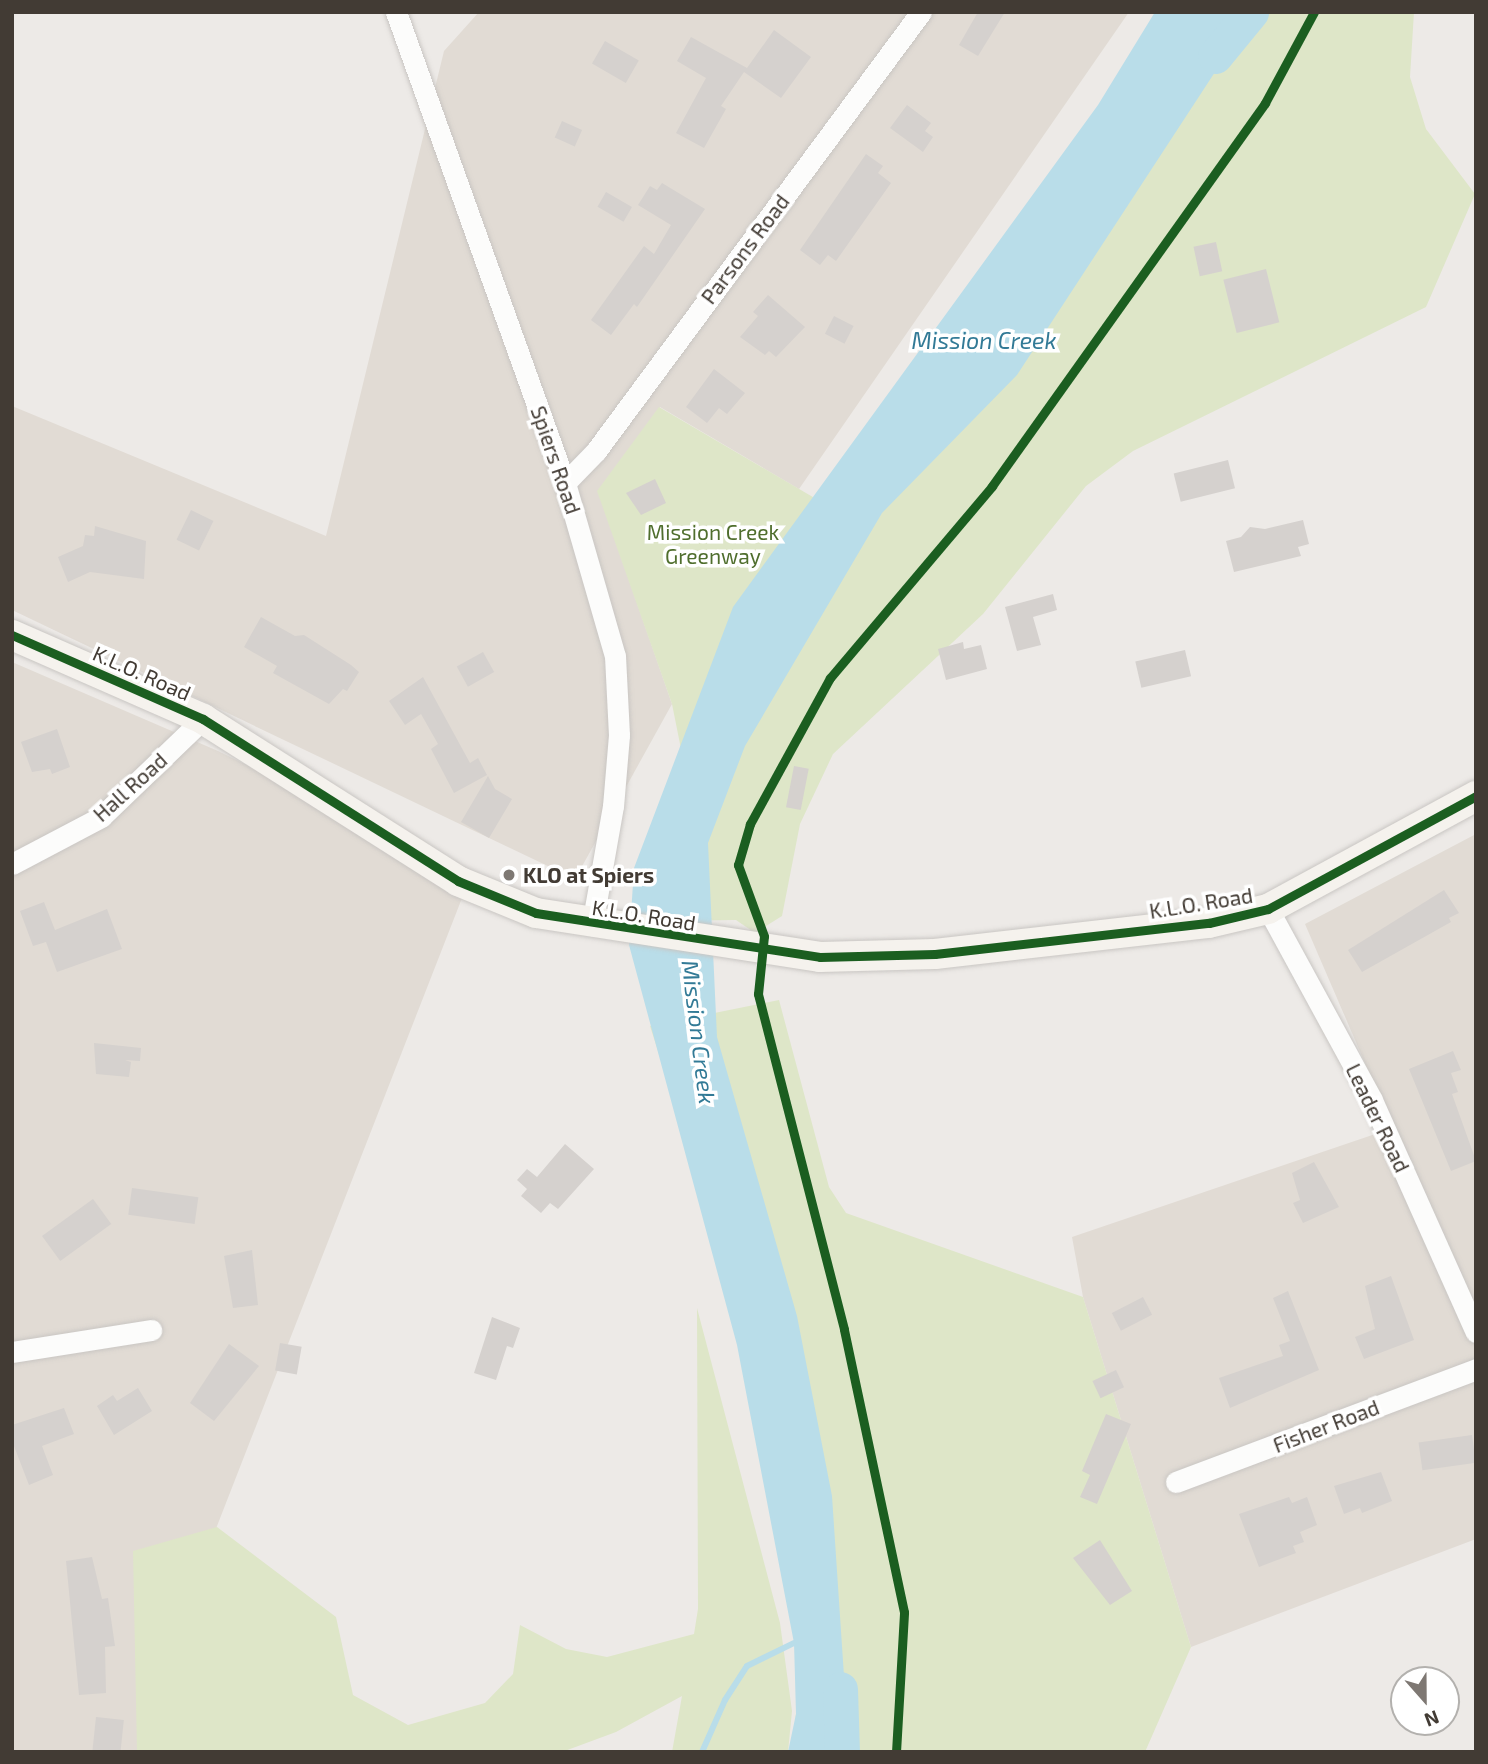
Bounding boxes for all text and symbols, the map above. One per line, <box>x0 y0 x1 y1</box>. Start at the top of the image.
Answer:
street label: Parsons Road <box>696 189 794 309</box>
water label: Mission Creek <box>912 326 1056 354</box>
street label: Spiers Road <box>526 403 586 517</box>
park label: Mission Creek Greenway <box>647 519 779 569</box>
street label: K.L.O. Road <box>89 640 195 706</box>
street label: Hall Road <box>88 747 172 827</box>
place label: KLO at Spiers <box>523 862 654 888</box>
marker: KLO at Spiers <box>501 867 517 883</box>
street label: K.L.O. Road <box>1147 882 1255 924</box>
street label: K.L.O. Road <box>590 894 698 936</box>
water label: Mission Creek <box>676 958 722 1106</box>
street label: Leader Road <box>1341 1059 1415 1177</box>
street label: Fisher Road <box>1269 1394 1383 1458</box>
north arrow <box>1390 1666 1460 1736</box>
text: N <box>1421 1706 1443 1732</box>

